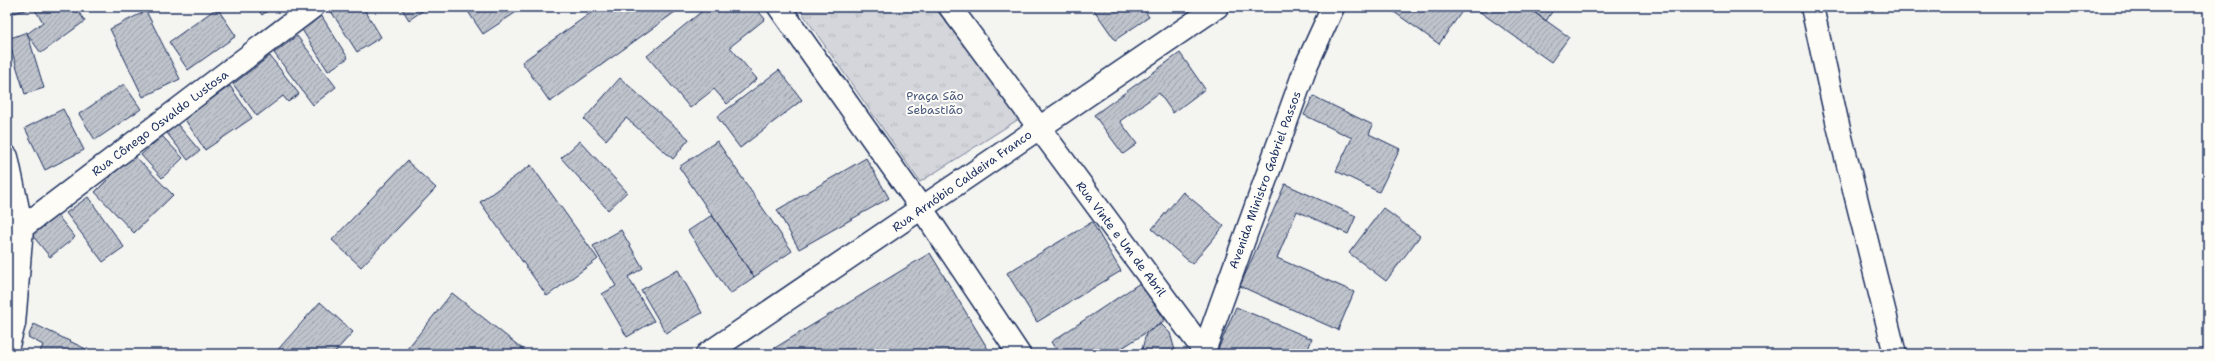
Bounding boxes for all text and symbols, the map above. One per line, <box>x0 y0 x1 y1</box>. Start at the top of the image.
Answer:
street label: Rua Cônego Osvaldo Lustosa <box>88 66 232 180</box>
park label: Praça São Sebastião <box>906 88 964 118</box>
street label: Avenida Ministro Gabriel Passos <box>1225 89 1305 271</box>
street label: Rua Arnóbio Caldeira Franco <box>889 127 1035 235</box>
street label: Rua Vinte e Um de Abril <box>1072 178 1170 300</box>

